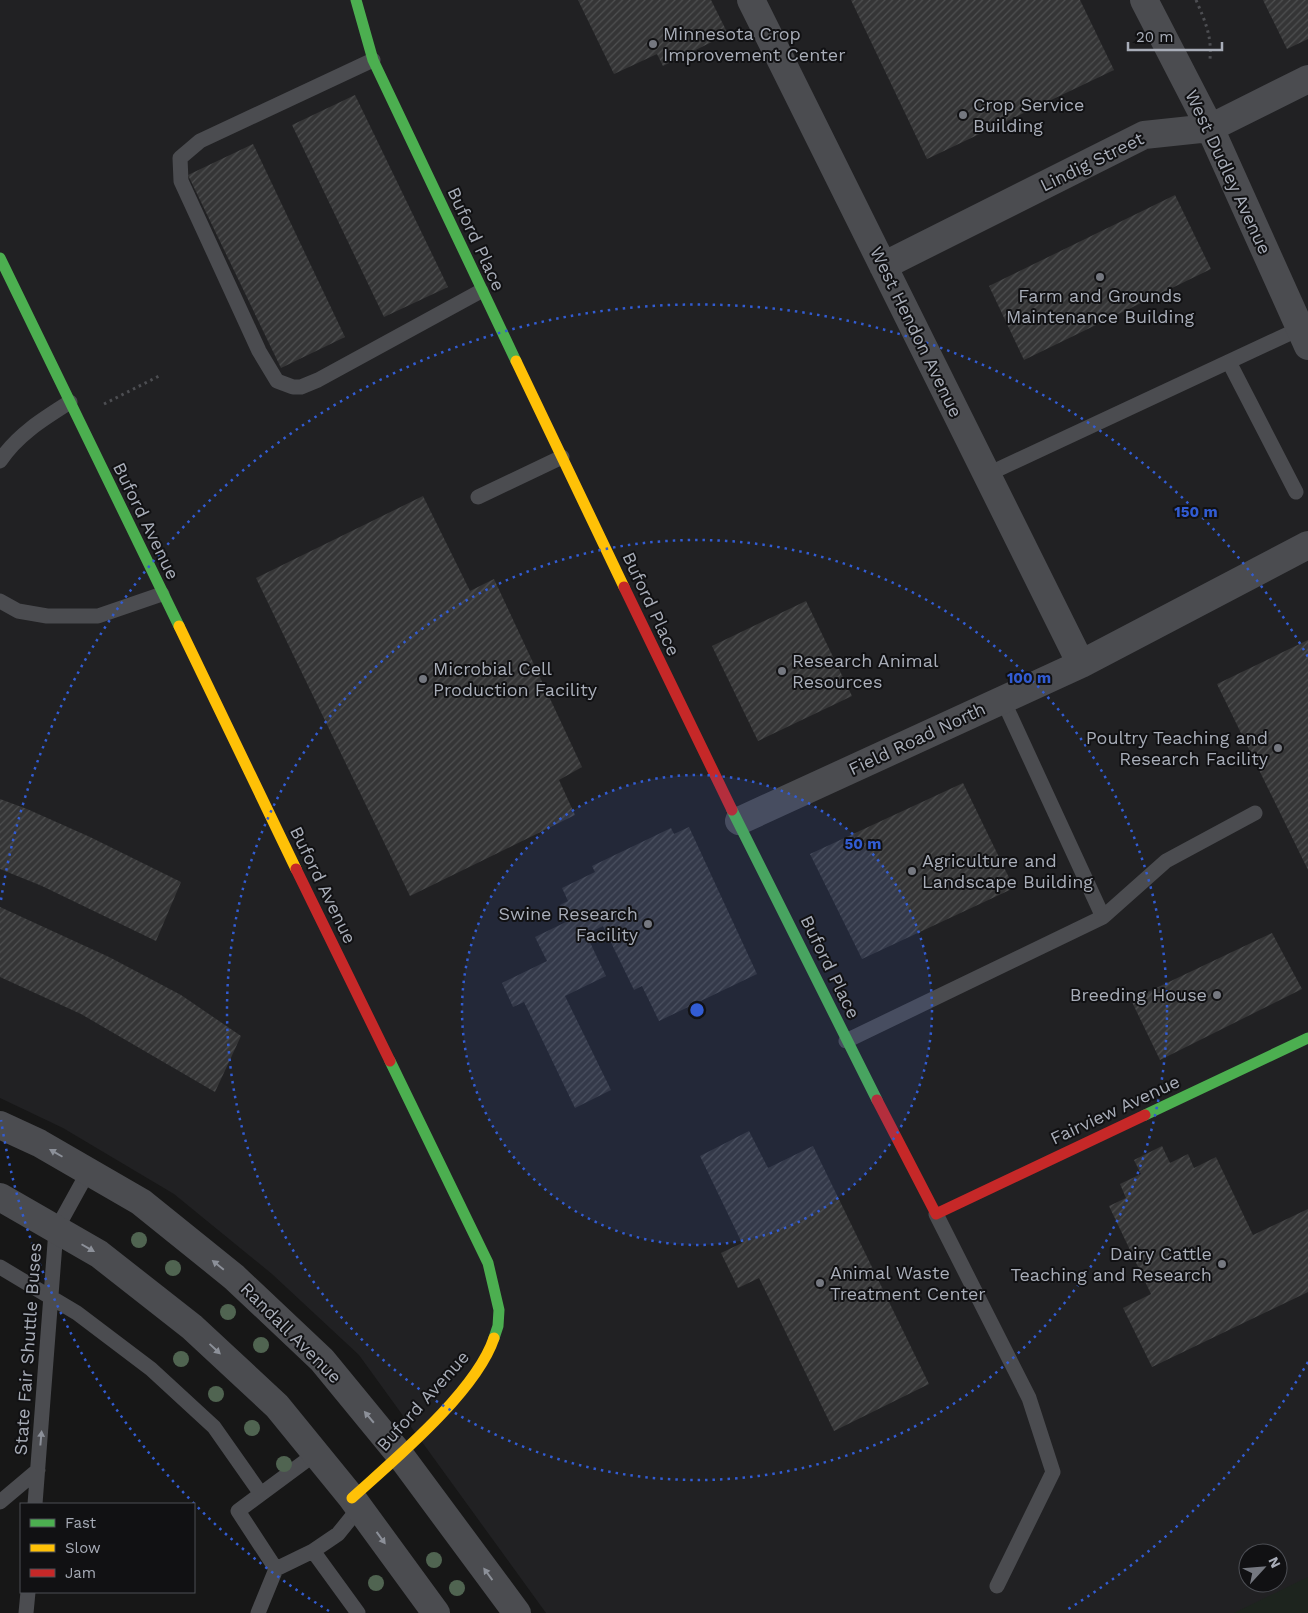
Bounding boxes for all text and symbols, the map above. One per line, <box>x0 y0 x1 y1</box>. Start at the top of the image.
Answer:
scale bar <box>1128 20 1222 52</box>
place label: Minnesota Crop Improvement Center <box>663 23 846 65</box>
text: 20 m <box>1136 28 1174 46</box>
marker: Minnesota Crop Improvement Center <box>647 38 659 50</box>
street label: West Dudley Avenue <box>1181 86 1276 257</box>
place label: Crop Service Building <box>973 94 1085 136</box>
marker: Crop Service Building <box>957 109 969 121</box>
street label: Lindig Street <box>1037 127 1147 196</box>
street label: Buford Place <box>443 184 510 294</box>
street label: West Hendon Avenue <box>866 243 967 420</box>
marker: Farm and Grounds Maintenance Building <box>1094 271 1106 283</box>
place label: Farm and Grounds Maintenance Building <box>1006 285 1195 327</box>
street label: Buford Avenue <box>109 459 184 583</box>
text: 150 m <box>1174 503 1218 521</box>
street label: Buford Place <box>618 549 685 659</box>
place label: Research Animal Resources <box>792 650 939 692</box>
place label: Microbial Cell Production Facility <box>433 658 598 700</box>
marker: Research Animal Resources <box>776 665 788 677</box>
text: 100 m <box>1007 669 1051 687</box>
marker: Microbial Cell Production Facility <box>417 673 429 685</box>
street label: Field Road North <box>845 698 989 779</box>
place label: Poultry Teaching and Research Facility <box>1086 727 1269 769</box>
marker: Poultry Teaching and Research Facility <box>1272 742 1284 754</box>
street label: Buford Avenue <box>286 823 361 947</box>
text: 50 m <box>845 835 881 853</box>
place label: Agriculture and Landscape Building <box>922 850 1093 892</box>
marker: Agriculture and Landscape Building <box>906 865 918 877</box>
place label: Swine Research Facility <box>499 903 639 945</box>
street label: Buford Place <box>796 912 864 1022</box>
marker: Swine Research Facility <box>642 918 654 930</box>
place label: Breeding House <box>1070 984 1207 1005</box>
marker: Breeding House <box>1211 989 1223 1001</box>
centre of rings <box>688 1001 706 1019</box>
street label: Fairview Avenue <box>1047 1070 1183 1149</box>
one-way arrow <box>49 1149 63 1158</box>
street label: State Fair Shuttle Buses <box>10 1242 45 1456</box>
place label: Dairy Cattle Teaching and Research <box>1011 1243 1212 1285</box>
one-way arrow <box>80 1244 95 1252</box>
marker: Dairy Cattle Teaching and Research <box>1216 1258 1228 1270</box>
one-way arrow <box>212 1259 225 1270</box>
place label: Animal Waste Treatment Center <box>830 1262 986 1304</box>
marker: Animal Waste Treatment Center <box>814 1277 826 1289</box>
street label: Randall Avenue <box>236 1278 346 1388</box>
one-way arrow <box>209 1343 221 1355</box>
street label: Buford Avenue <box>372 1346 473 1455</box>
one-way arrow <box>364 1411 375 1424</box>
one-way arrow <box>37 1430 45 1446</box>
legend <box>20 1503 195 1593</box>
text: Fast <box>65 1514 97 1532</box>
one-way arrow <box>376 1531 386 1545</box>
text: Slow <box>65 1539 101 1557</box>
north arrow <box>1238 1543 1288 1593</box>
text: N <box>1265 1554 1284 1570</box>
text: Jam <box>65 1564 96 1582</box>
one-way arrow <box>483 1567 493 1581</box>

